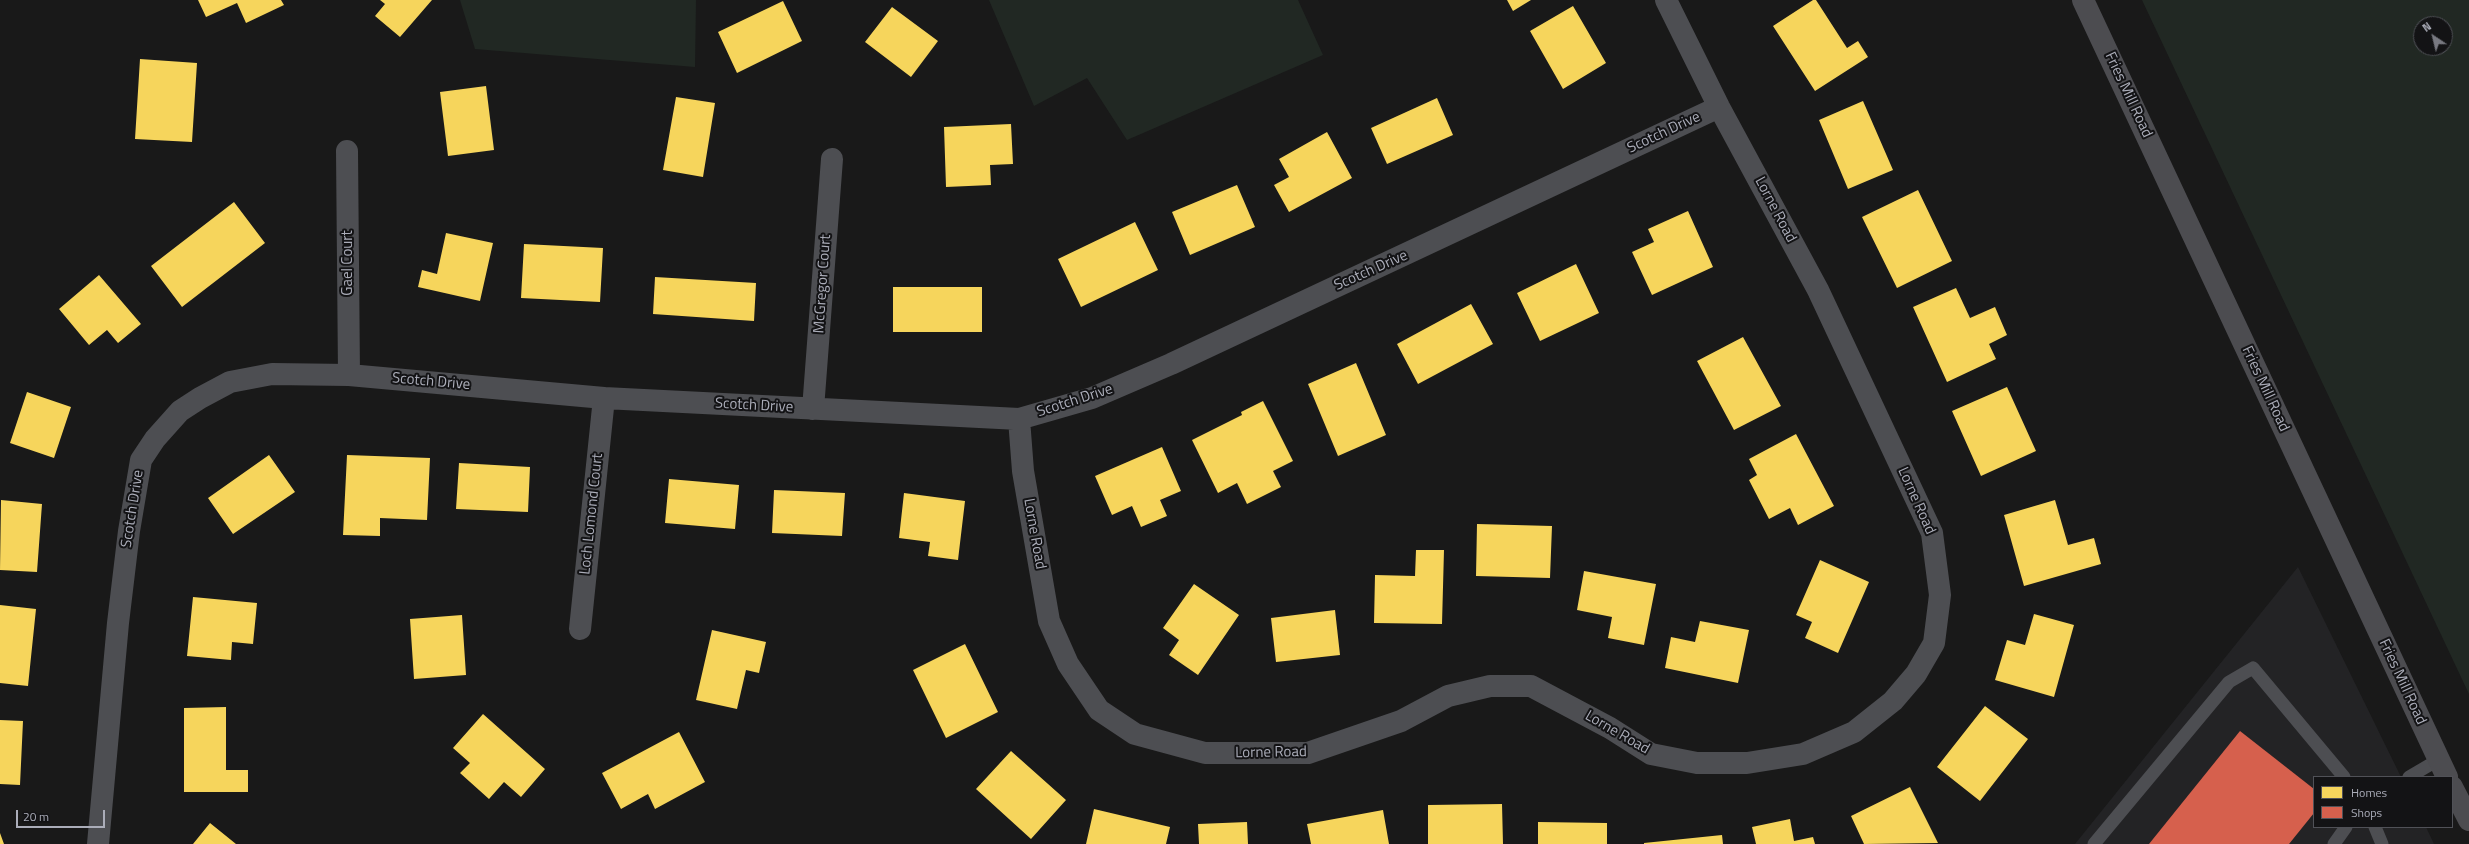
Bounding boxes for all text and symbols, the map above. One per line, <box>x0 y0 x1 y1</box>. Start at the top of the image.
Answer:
north arrow <box>2413 16 2453 56</box>
text: N <box>2419 18 2434 36</box>
street label: Fries Mill Road <box>2100 49 2156 141</box>
street label: Scotch Drive <box>1625 108 1703 158</box>
street label: Lorne Road <box>1750 174 1800 246</box>
street label: Gael Court <box>339 230 357 296</box>
street label: McGregor Court <box>811 234 835 334</box>
street label: Scotch Drive <box>1332 247 1410 295</box>
street label: Fries Mill Road <box>2237 343 2293 435</box>
street label: Scotch Drive <box>391 370 471 394</box>
street label: Scotch Drive <box>1035 380 1115 422</box>
street label: Scotch Drive <box>714 395 794 417</box>
street label: Loch Lomond Court <box>577 452 607 576</box>
street label: Lorne Road <box>1893 465 1939 537</box>
street label: Scotch Drive <box>118 469 148 549</box>
street label: Lorne Road <box>1019 497 1049 571</box>
street label: Fries Mill Road <box>2374 636 2430 728</box>
street label: Lorne Road <box>1581 707 1653 759</box>
street label: Lorne Road <box>1235 743 1307 763</box>
legend <box>2313 776 2453 828</box>
text: Homes <box>2351 783 2387 802</box>
scale bar <box>18 802 107 828</box>
text: Shops <box>2351 803 2382 822</box>
text: 20 m <box>23 807 49 826</box>

